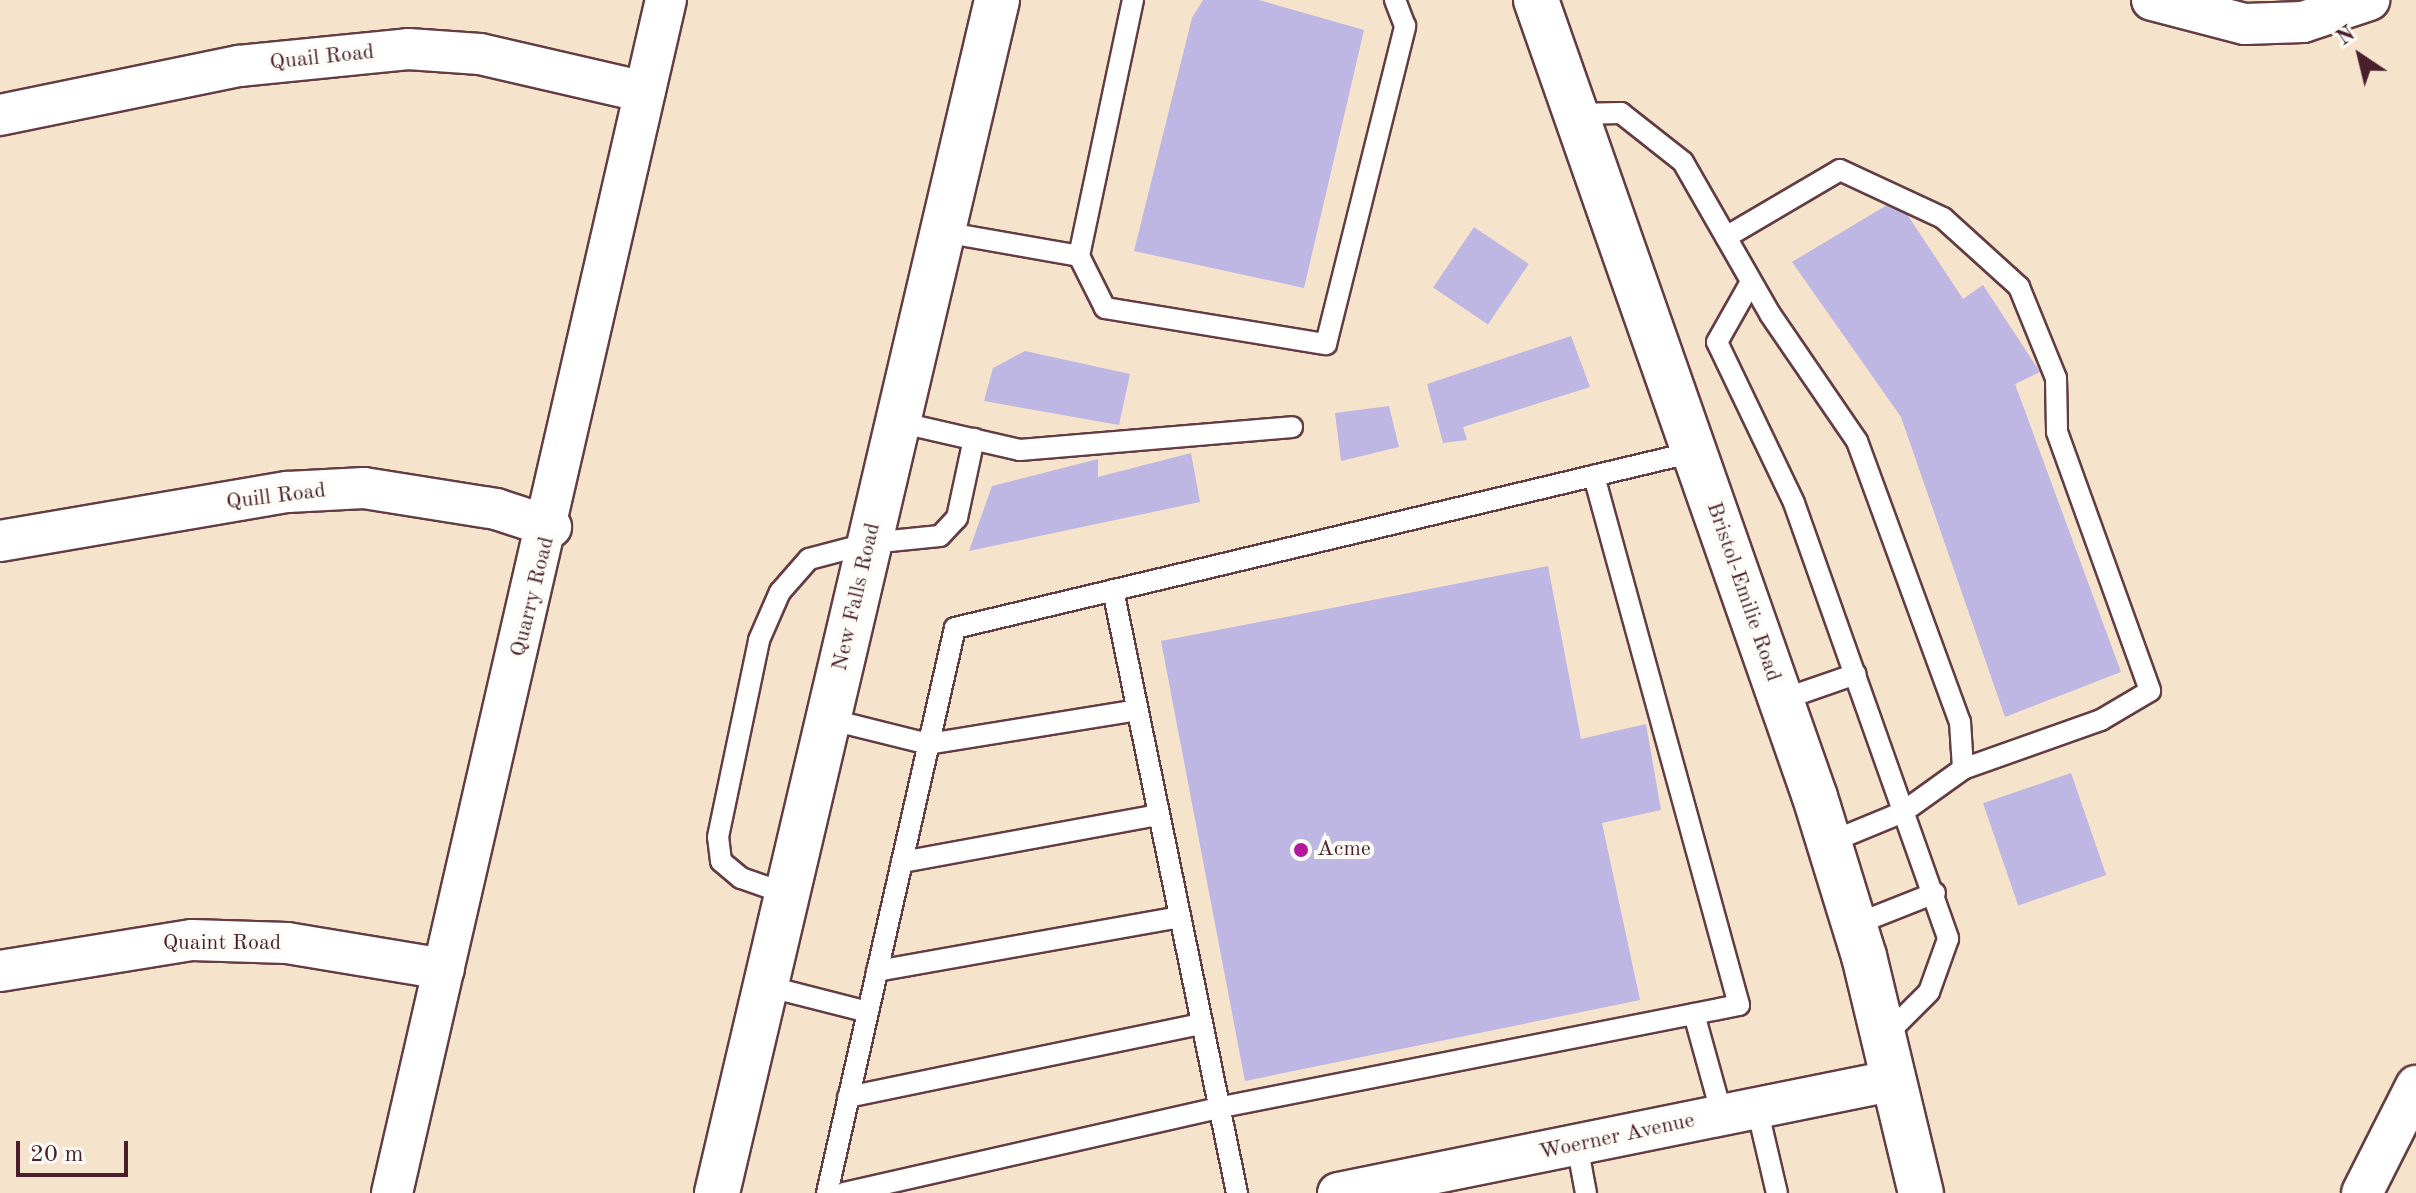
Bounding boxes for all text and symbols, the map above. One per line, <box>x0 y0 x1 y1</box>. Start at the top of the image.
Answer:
north arrow <box>2320 16 2400 96</box>
text: N <box>2333 23 2359 50</box>
street label: Quail Road <box>268 39 376 77</box>
street label: Quill Road <box>225 478 327 516</box>
street label: Bristol-Emilie Road <box>1700 499 1786 685</box>
street label: New Falls Road <box>827 520 887 674</box>
street label: Quarry Road <box>505 534 561 660</box>
place label: Acme <box>1317 837 1371 863</box>
marker: Acme <box>1292 841 1310 859</box>
street label: Quaint Road <box>163 931 281 957</box>
street label: Woerner Avenue <box>1537 1108 1697 1166</box>
scale bar <box>20 1125 132 1175</box>
text: 20 m <box>30 1143 84 1167</box>

